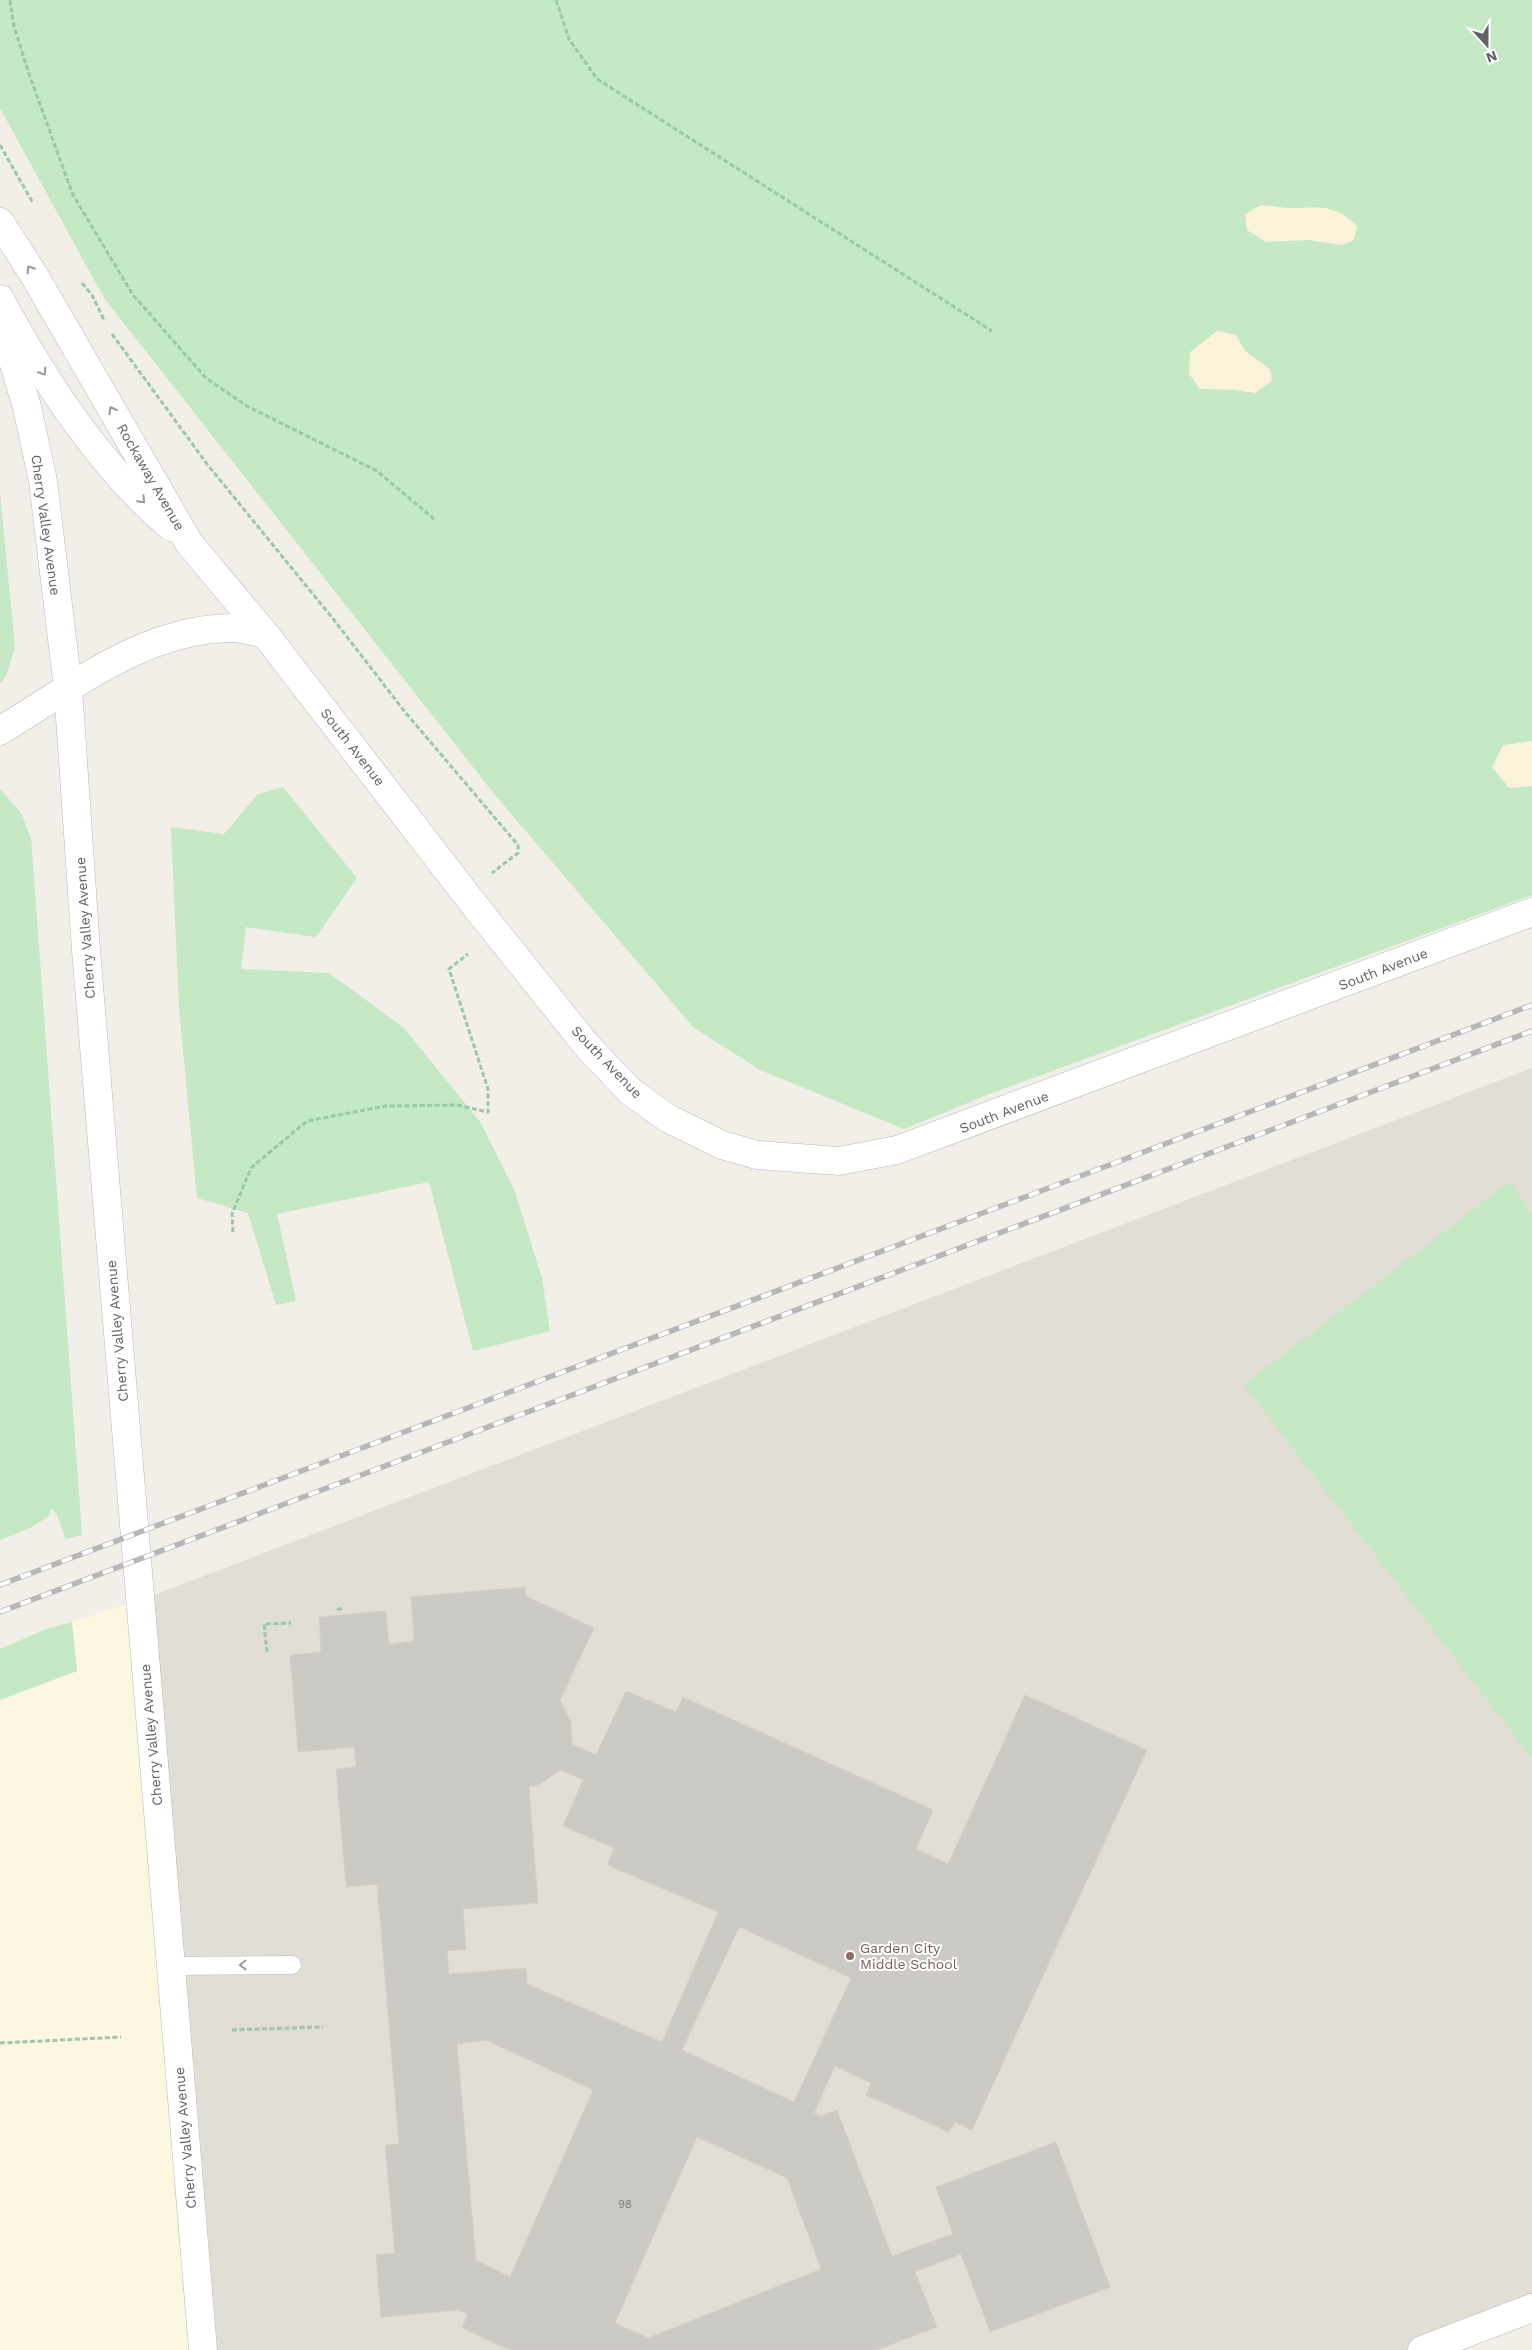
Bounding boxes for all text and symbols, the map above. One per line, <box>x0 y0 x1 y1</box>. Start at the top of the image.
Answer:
north arrow <box>1462 20 1512 70</box>
text: N <box>1484 48 1499 66</box>
one-way arrow <box>27 266 36 275</box>
one-way arrow <box>36 366 46 375</box>
one-way arrow <box>108 406 118 415</box>
street label: Rockaway Avenue <box>114 421 188 533</box>
street label: Cherry Valley Avenue <box>28 454 64 596</box>
one-way arrow <box>136 494 145 503</box>
street label: South Avenue <box>318 705 388 789</box>
street label: Cherry Valley Avenue <box>72 857 98 999</box>
street label: South Avenue <box>1336 945 1430 993</box>
street label: South Avenue <box>568 1023 646 1101</box>
street label: South Avenue <box>957 1088 1051 1136</box>
street label: Cherry Valley Avenue <box>103 1260 131 1402</box>
street label: Cherry Valley Avenue <box>137 1664 165 1806</box>
place label: Garden City Middle School <box>860 1940 958 1972</box>
marker: Garden City Middle School <box>844 1950 856 1962</box>
one-way arrow <box>239 1960 246 1970</box>
street label: Cherry Valley Avenue <box>171 2067 199 2209</box>
house number: 98 <box>618 2198 632 2211</box>

